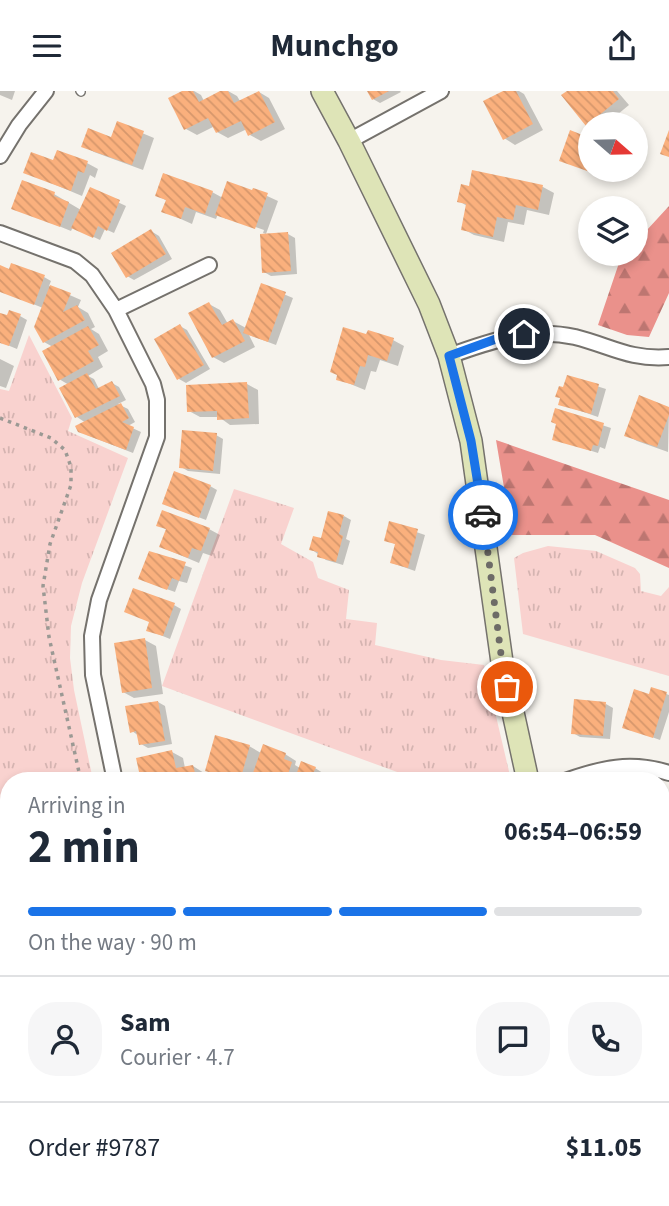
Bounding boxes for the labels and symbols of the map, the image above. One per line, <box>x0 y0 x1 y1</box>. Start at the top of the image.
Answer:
north arrow <box>578 112 648 182</box>
pin <box>494 304 554 364</box>
courier <box>448 480 518 550</box>
pin <box>477 657 537 717</box>

